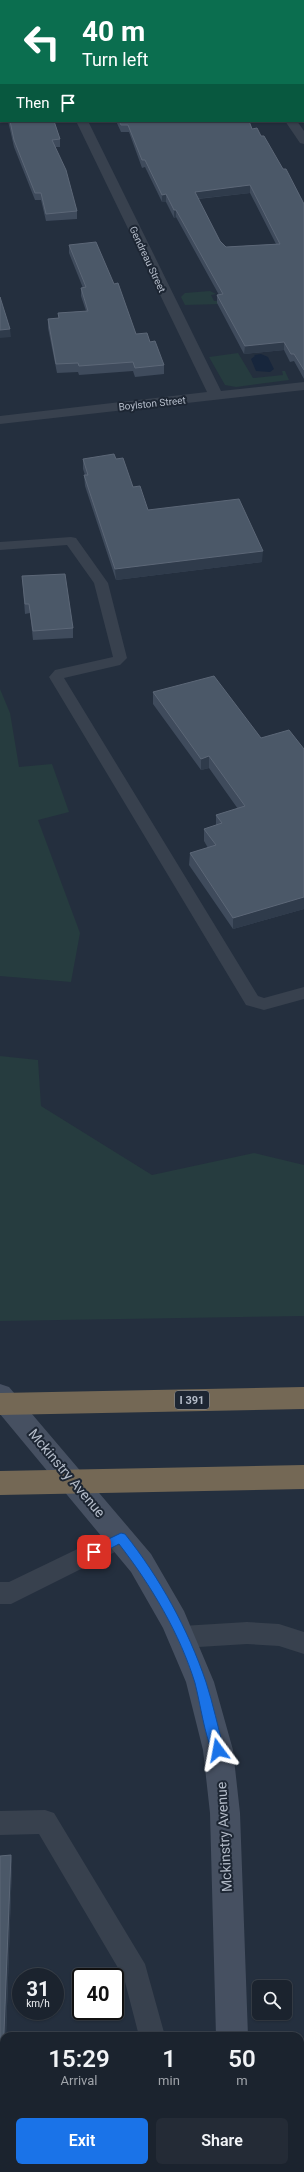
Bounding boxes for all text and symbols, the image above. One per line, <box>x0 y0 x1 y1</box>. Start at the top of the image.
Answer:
text: 40 m <box>82 15 145 48</box>
icon: left <box>16 16 68 68</box>
text: Turn left <box>82 49 148 70</box>
icon: arrive <box>57 92 79 114</box>
text: Then <box>16 94 49 112</box>
street label: Gendreau Street <box>127 224 168 294</box>
street label: Boylston Street <box>118 395 186 412</box>
road number: I 391 <box>175 1391 209 1409</box>
street label: Mckinstry Avenue <box>25 1426 109 1520</box>
pin <box>77 1535 111 1569</box>
icon: arrive <box>83 1541 105 1563</box>
position arrow <box>197 1729 239 1771</box>
street label: Mckinstry Avenue <box>213 1781 235 1893</box>
speed limit sign: 40 <box>72 1968 124 2020</box>
text: 31 <box>27 1977 49 2001</box>
map controls <box>252 1980 292 2020</box>
button: search <box>252 1980 292 2020</box>
text: km/h <box>26 1998 50 2009</box>
text: 15:29 <box>48 2045 110 2073</box>
text: 1 <box>162 2045 176 2073</box>
text: 50 <box>228 2045 256 2073</box>
text: Arrival <box>61 2073 98 2088</box>
text: min <box>158 2073 180 2088</box>
text: m <box>236 2073 248 2088</box>
button: Exit <box>16 2118 148 2164</box>
button: Share <box>156 2118 288 2164</box>

